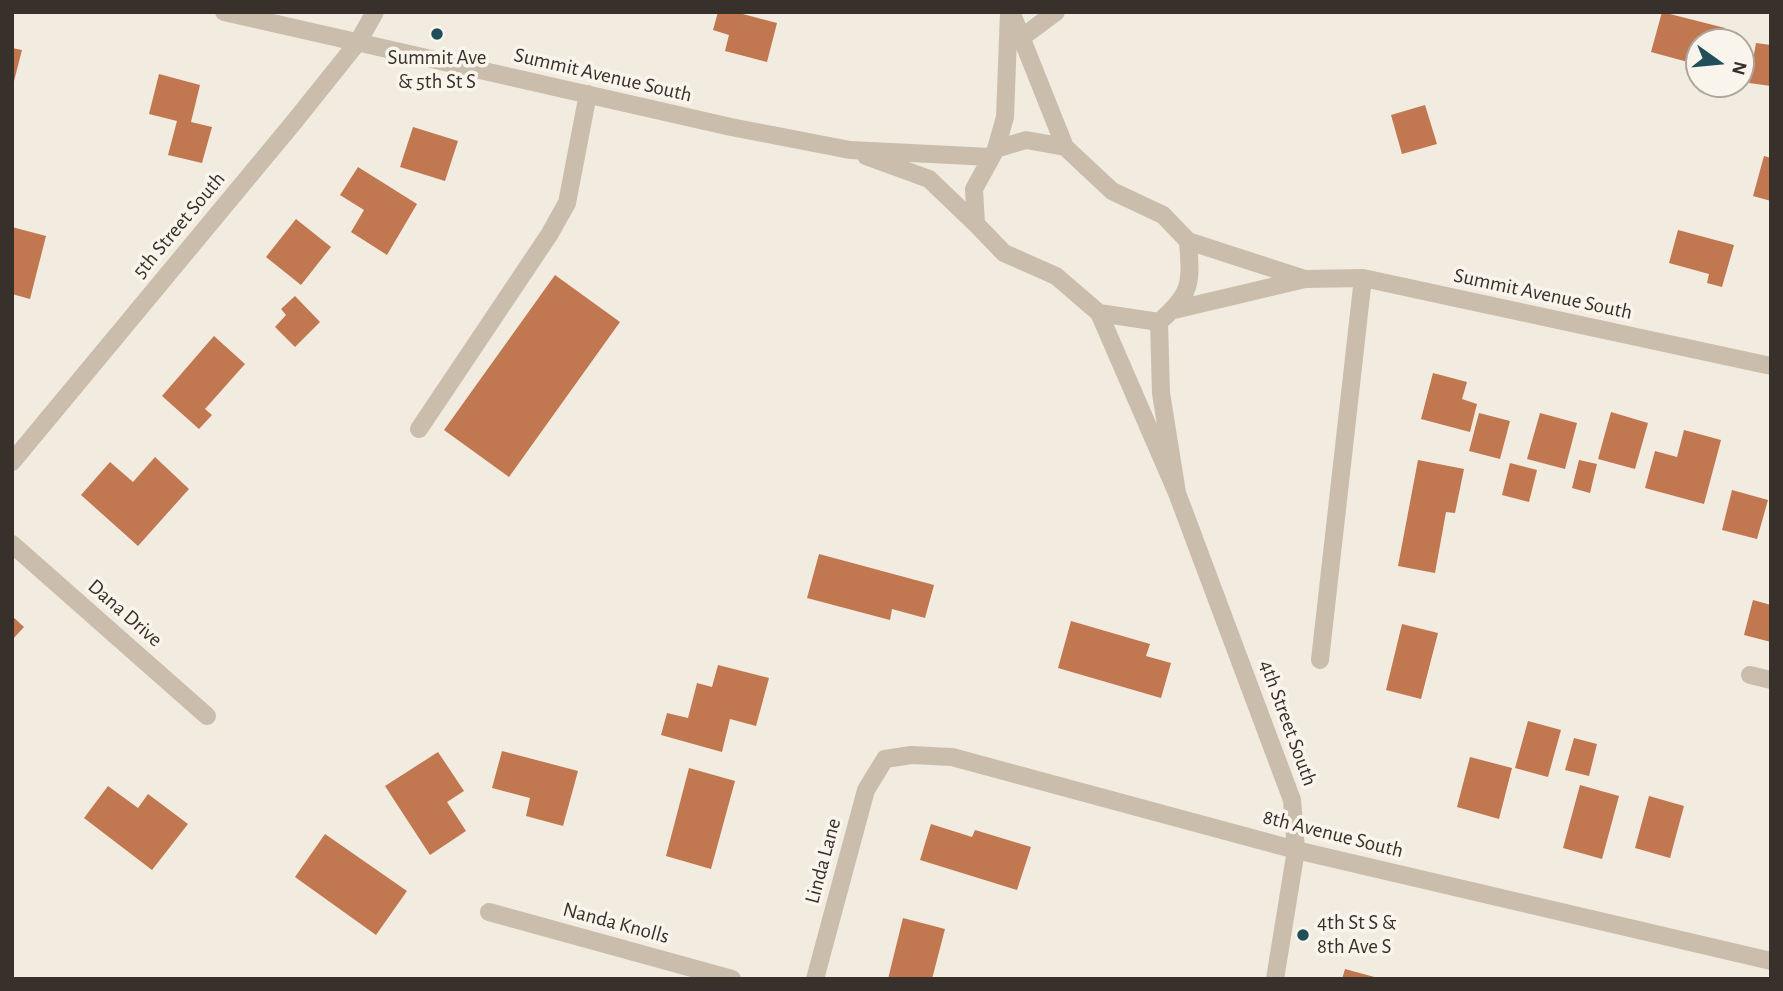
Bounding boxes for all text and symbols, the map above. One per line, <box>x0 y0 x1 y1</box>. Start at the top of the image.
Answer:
marker: Summit Ave & 5th St S <box>429 26 445 42</box>
north arrow <box>1685 28 1755 98</box>
street label: Summit Avenue South <box>512 42 694 108</box>
place label: Summit Ave & 5th St S <box>387 45 487 95</box>
text: N <box>1728 59 1750 77</box>
street label: 5th Street South <box>127 167 231 283</box>
street label: Summit Avenue South <box>1451 263 1635 325</box>
street label: Dana Drive <box>82 574 168 652</box>
street label: 4th Street South <box>1254 657 1322 789</box>
street label: 8th Avenue South <box>1260 804 1406 864</box>
street label: Linda Lane <box>800 816 846 906</box>
street label: Nanda Knolls <box>560 897 672 949</box>
place label: 4th St S & 8th Ave S <box>1317 910 1396 960</box>
marker: 4th St S & 8th Ave S <box>1295 927 1311 943</box>

